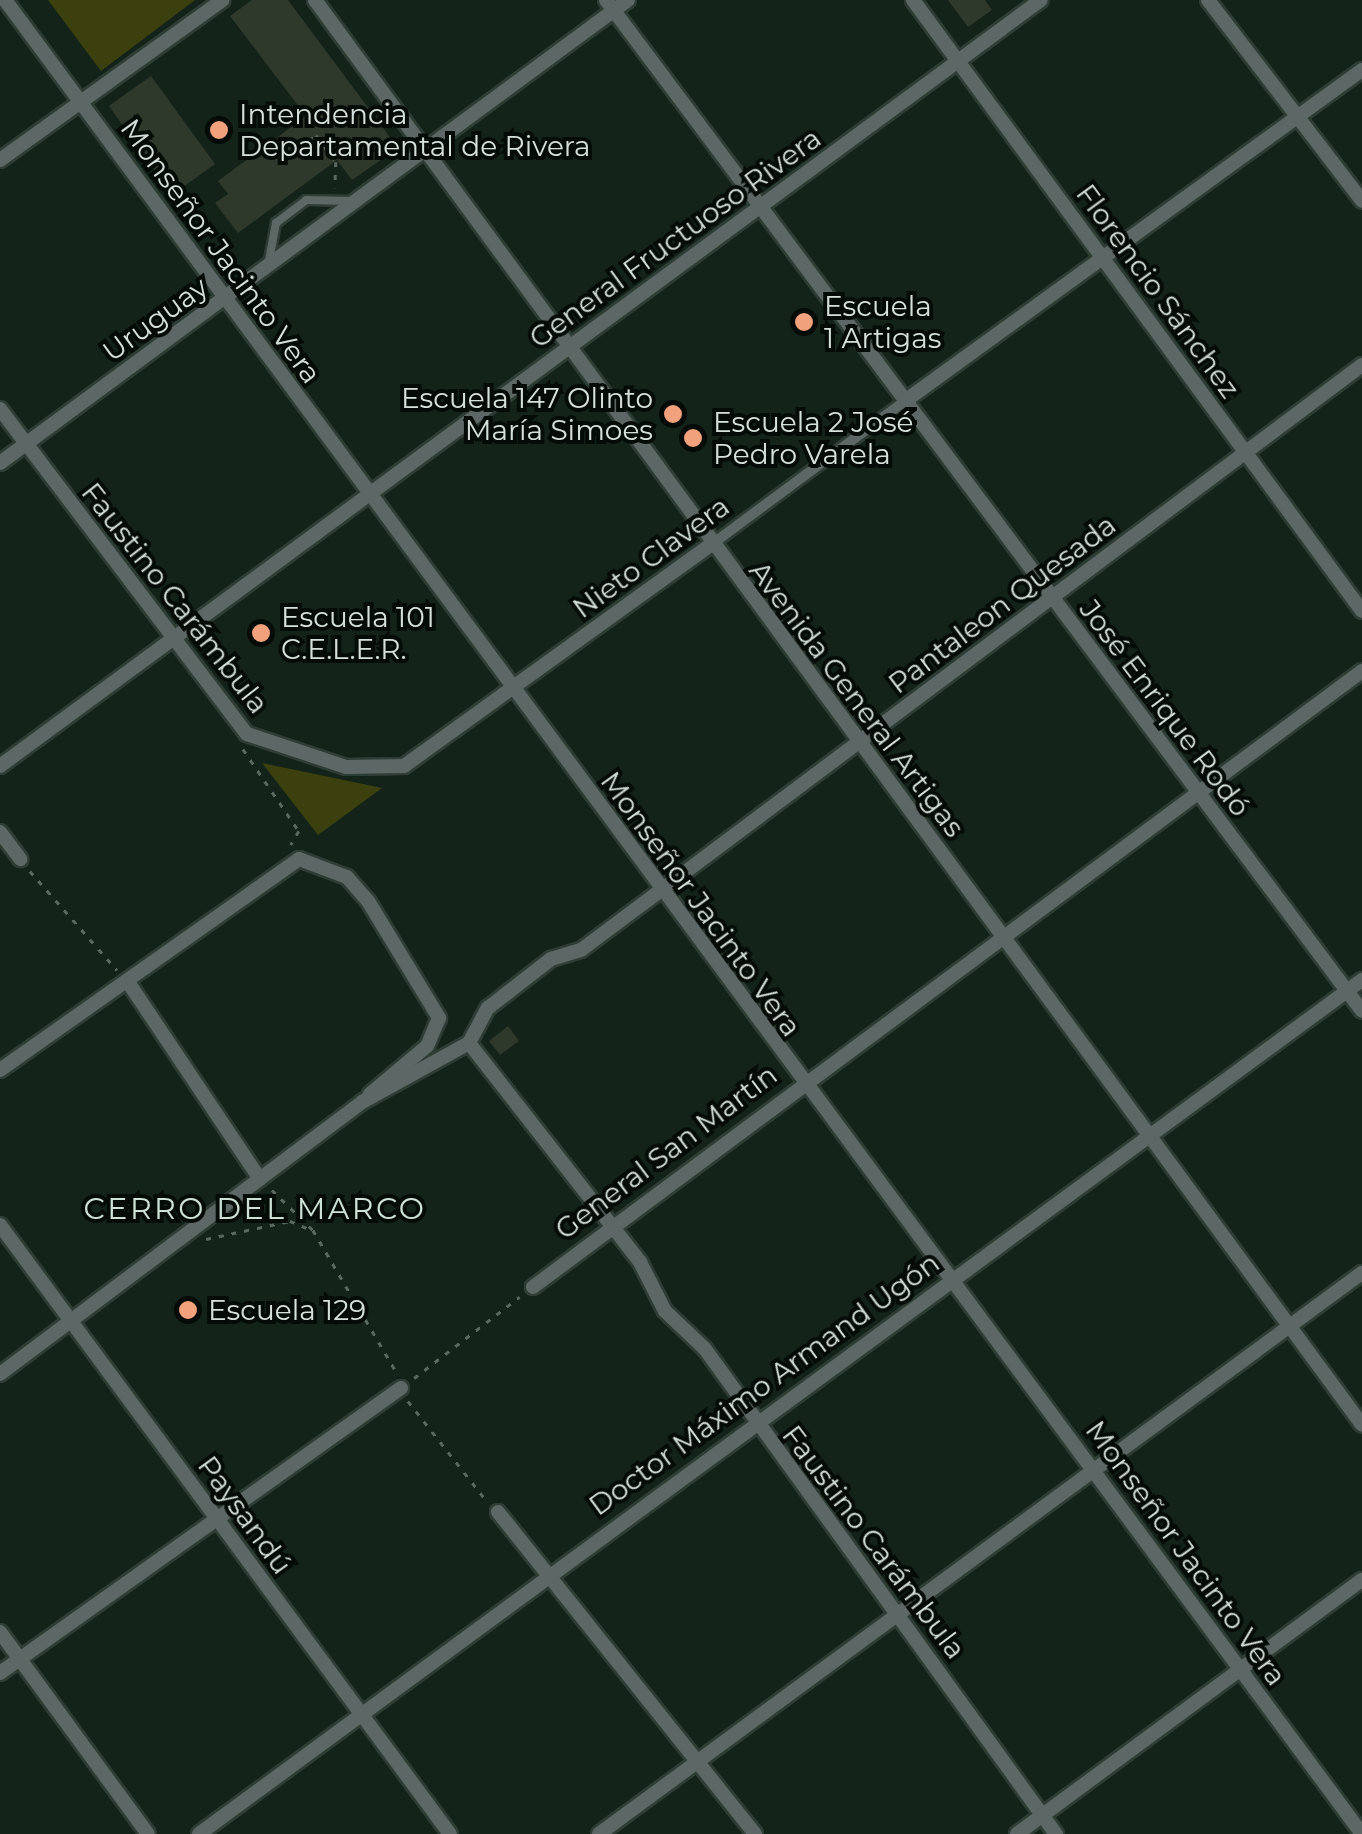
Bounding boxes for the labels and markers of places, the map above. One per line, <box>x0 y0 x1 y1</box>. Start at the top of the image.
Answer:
place label: Intendencia Departamental de Rivera <box>239 97 590 163</box>
marker: Intendencia Departamental de Rivera <box>208 119 230 141</box>
place label: Escuela 1 Artigas <box>824 289 941 355</box>
marker: Escuela 1 Artigas <box>793 311 815 333</box>
place label: Escuela 147 Olinto María Simoes <box>401 381 653 447</box>
marker: Escuela 147 Olinto María Simoes <box>662 403 684 425</box>
place label: Escuela 2 José Pedro Varela <box>713 405 913 471</box>
marker: Escuela 2 José Pedro Varela <box>682 427 704 449</box>
place label: Escuela 101 C.E.L.E.R. <box>281 600 435 666</box>
marker: Escuela 101 C.E.L.E.R. <box>250 622 272 644</box>
place label: Escuela 129 <box>208 1293 366 1327</box>
marker: Escuela 129 <box>177 1299 199 1321</box>

